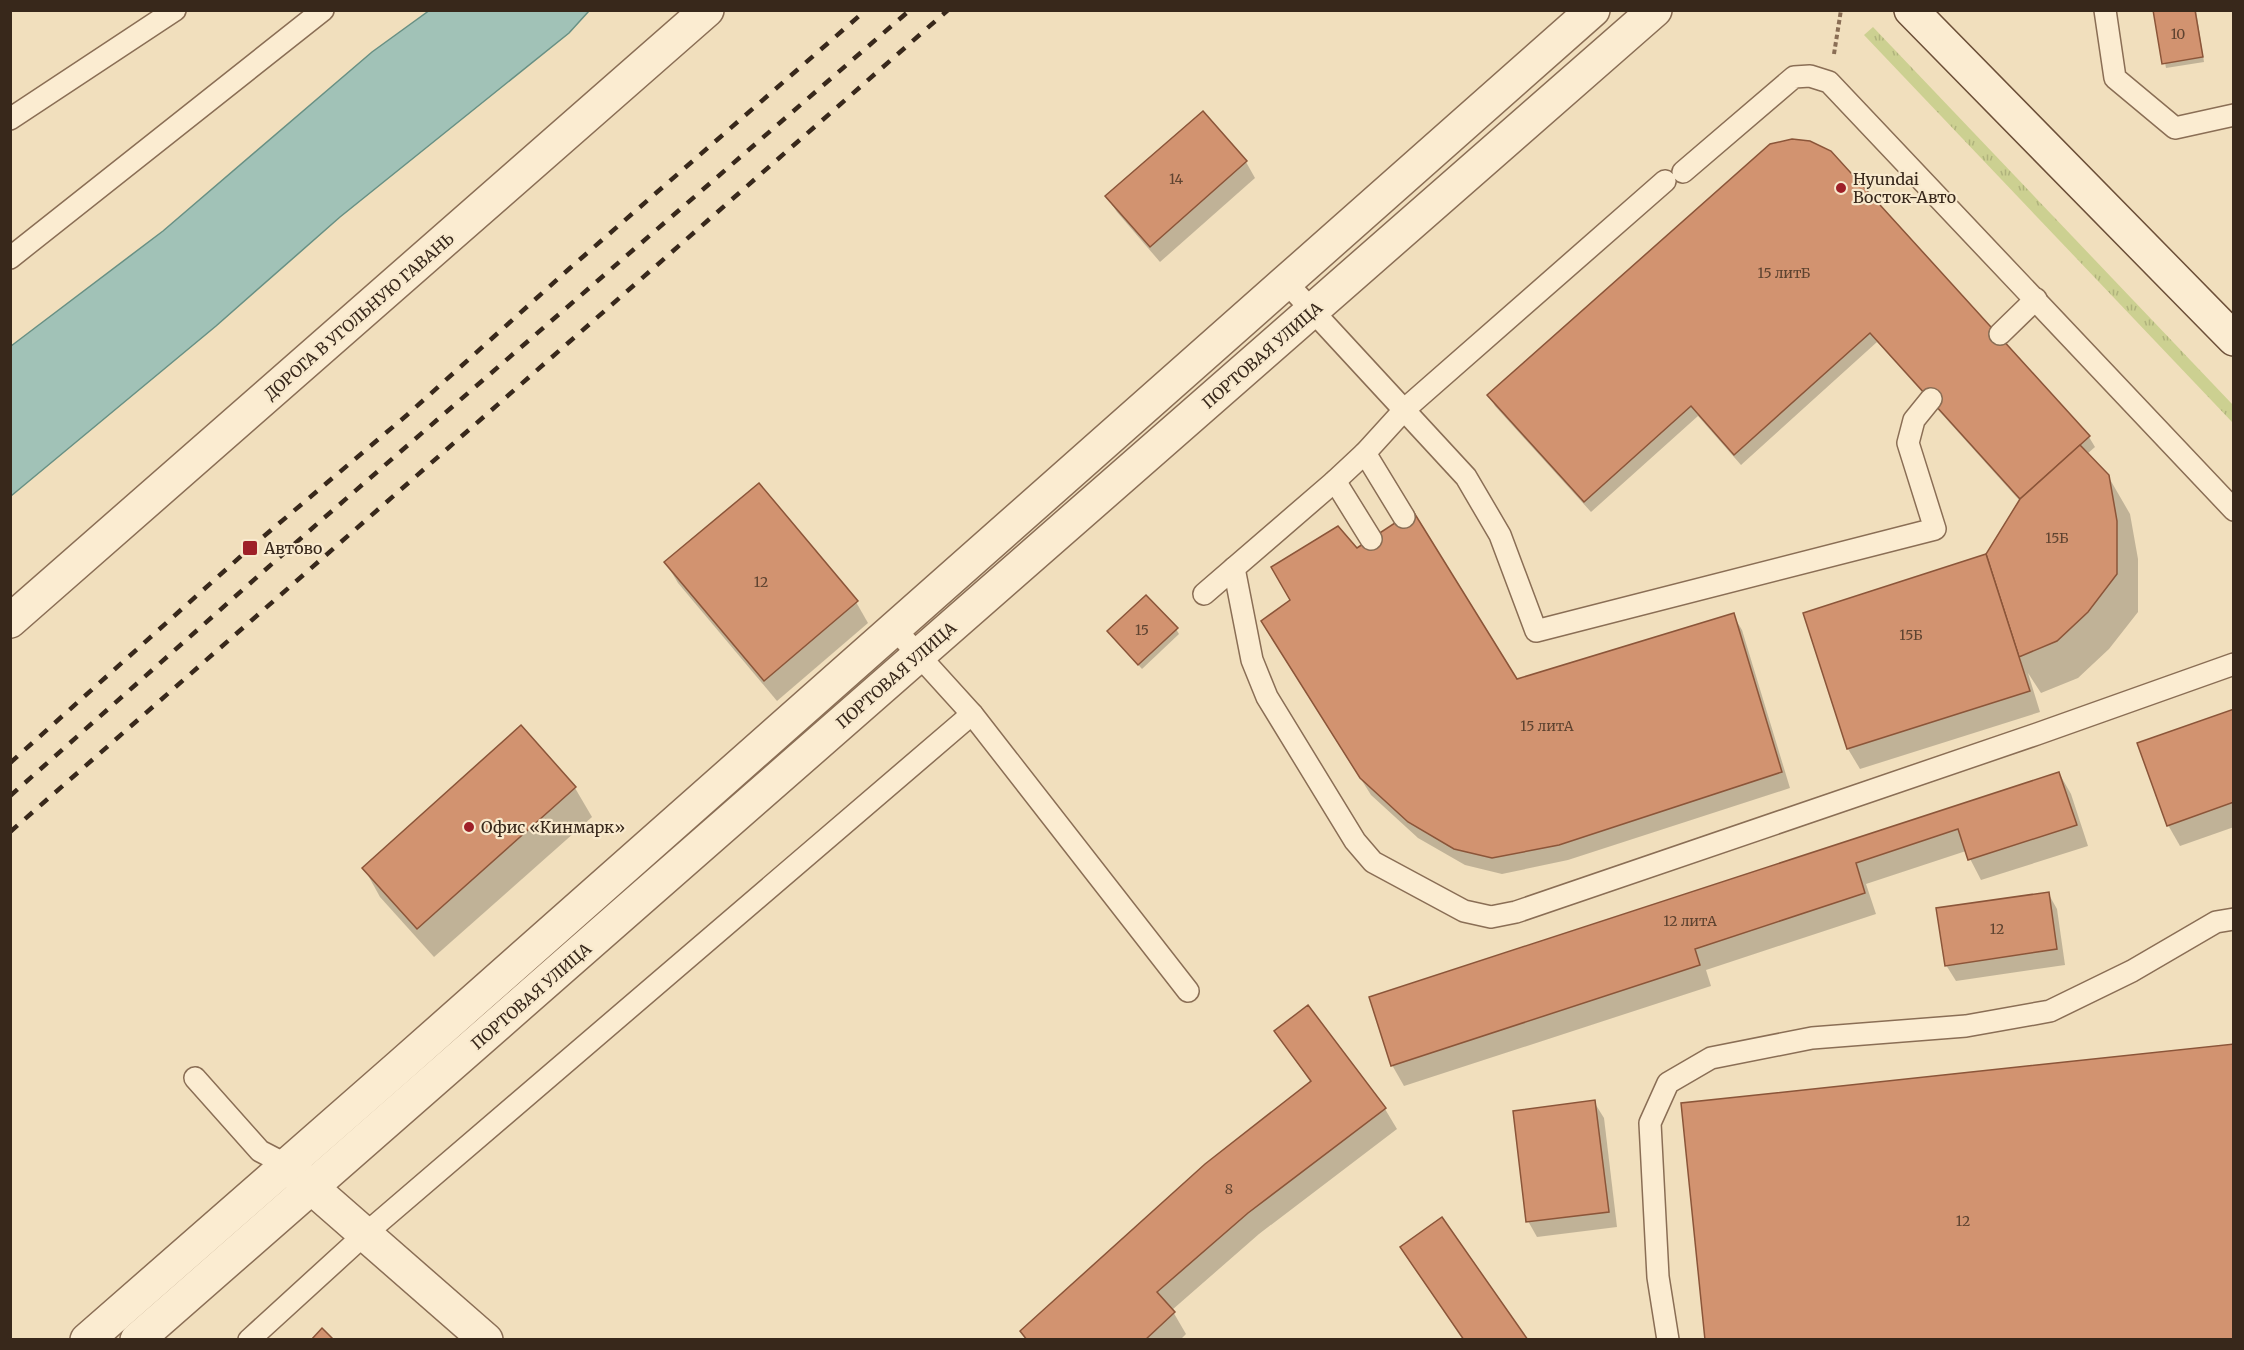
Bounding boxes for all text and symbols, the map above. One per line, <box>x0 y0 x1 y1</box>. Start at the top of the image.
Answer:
house number: 10 <box>2171 25 2185 43</box>
place label: Hyundai Восток-Авто <box>1853 169 1956 207</box>
house number: 14 <box>1169 170 1183 188</box>
marker: Hyundai Восток-Авто <box>1834 181 1848 195</box>
street label: ДОРОГА В УГОЛЬНУЮ ГАВАНЬ <box>260 228 458 404</box>
house number: 15 литБ <box>1758 264 1811 282</box>
street label: ПОРТОВАЯ УЛИЦА <box>1198 297 1327 413</box>
house number: 15Б <box>2045 529 2069 547</box>
place label: Автово <box>263 538 322 558</box>
marker: Автово <box>241 539 259 557</box>
house number: 12 <box>754 573 768 591</box>
street label: ПОРТОВАЯ УЛИЦА <box>832 617 961 733</box>
house number: 15 <box>1135 621 1149 639</box>
house number: 15Б <box>1899 626 1923 644</box>
house number: 15 литА <box>1520 717 1574 735</box>
place label: Офис «Кинмарк» <box>481 817 625 837</box>
marker: Офис «Кинмарк» <box>462 820 476 834</box>
house number: 12 литА <box>1663 912 1717 930</box>
house number: 12 <box>1990 920 2004 938</box>
street label: ПОРТОВАЯ УЛИЦА <box>467 938 596 1054</box>
house number: 8 <box>1225 1180 1233 1198</box>
house number: 12 <box>1956 1212 1970 1230</box>

